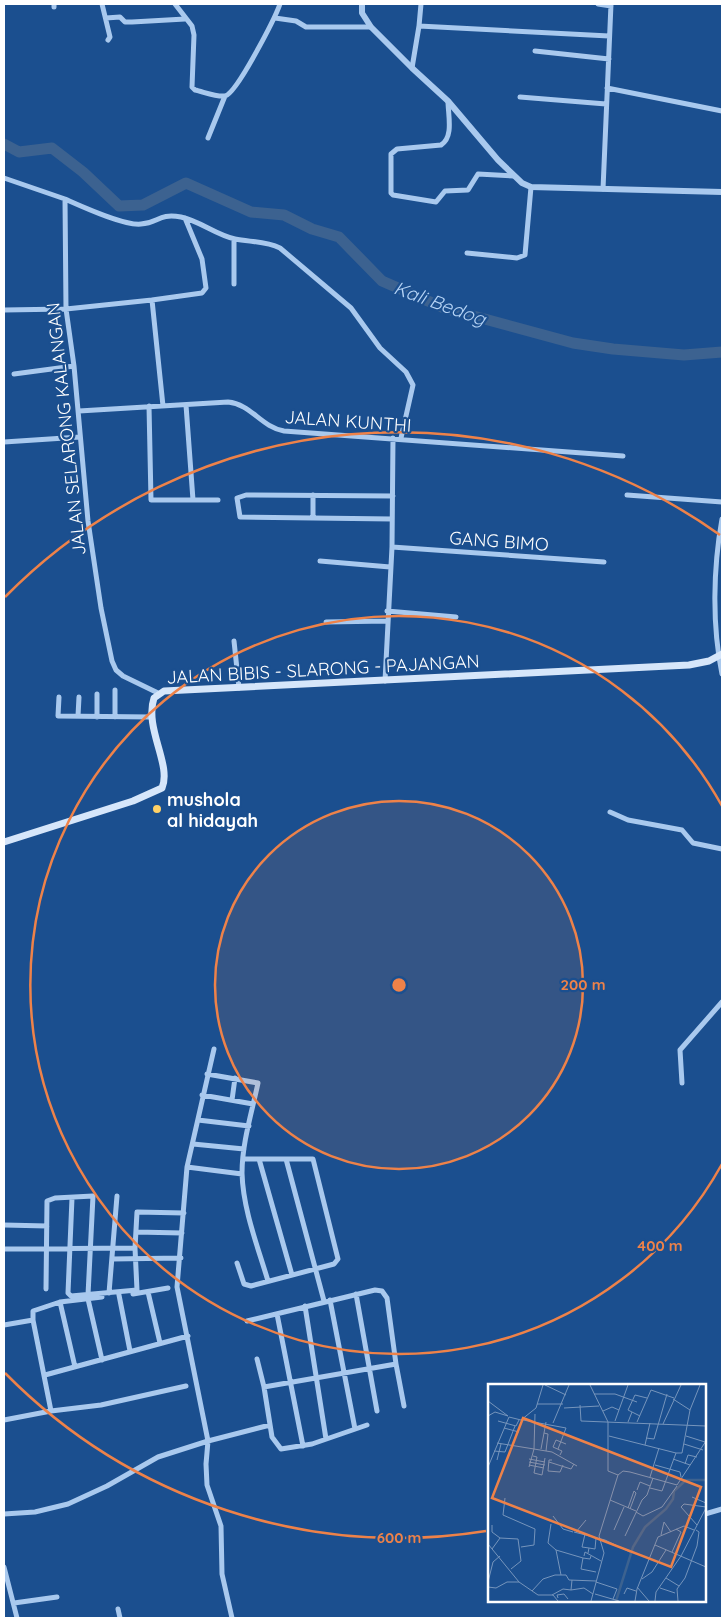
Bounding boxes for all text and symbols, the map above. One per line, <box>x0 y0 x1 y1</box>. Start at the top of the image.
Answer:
water label: Kali Bedog <box>391 275 490 331</box>
street label: JALAN SELARONG KALANGAN <box>41 301 91 557</box>
street label: JALAN KUNTHI <box>284 405 412 437</box>
street label: GANG BIMO <box>449 526 549 556</box>
street label: JALAN BIBIS - SLARONG - PAJANGAN <box>166 649 480 689</box>
place label: mushola al hidayah <box>167 788 258 832</box>
marker: mushola al hidayah <box>151 803 163 815</box>
text: 200 m <box>561 975 606 994</box>
centre of rings <box>390 976 408 994</box>
text: 400 m <box>637 1236 683 1255</box>
inset map <box>488 1384 706 1602</box>
text: 600 m <box>377 1528 421 1547</box>

